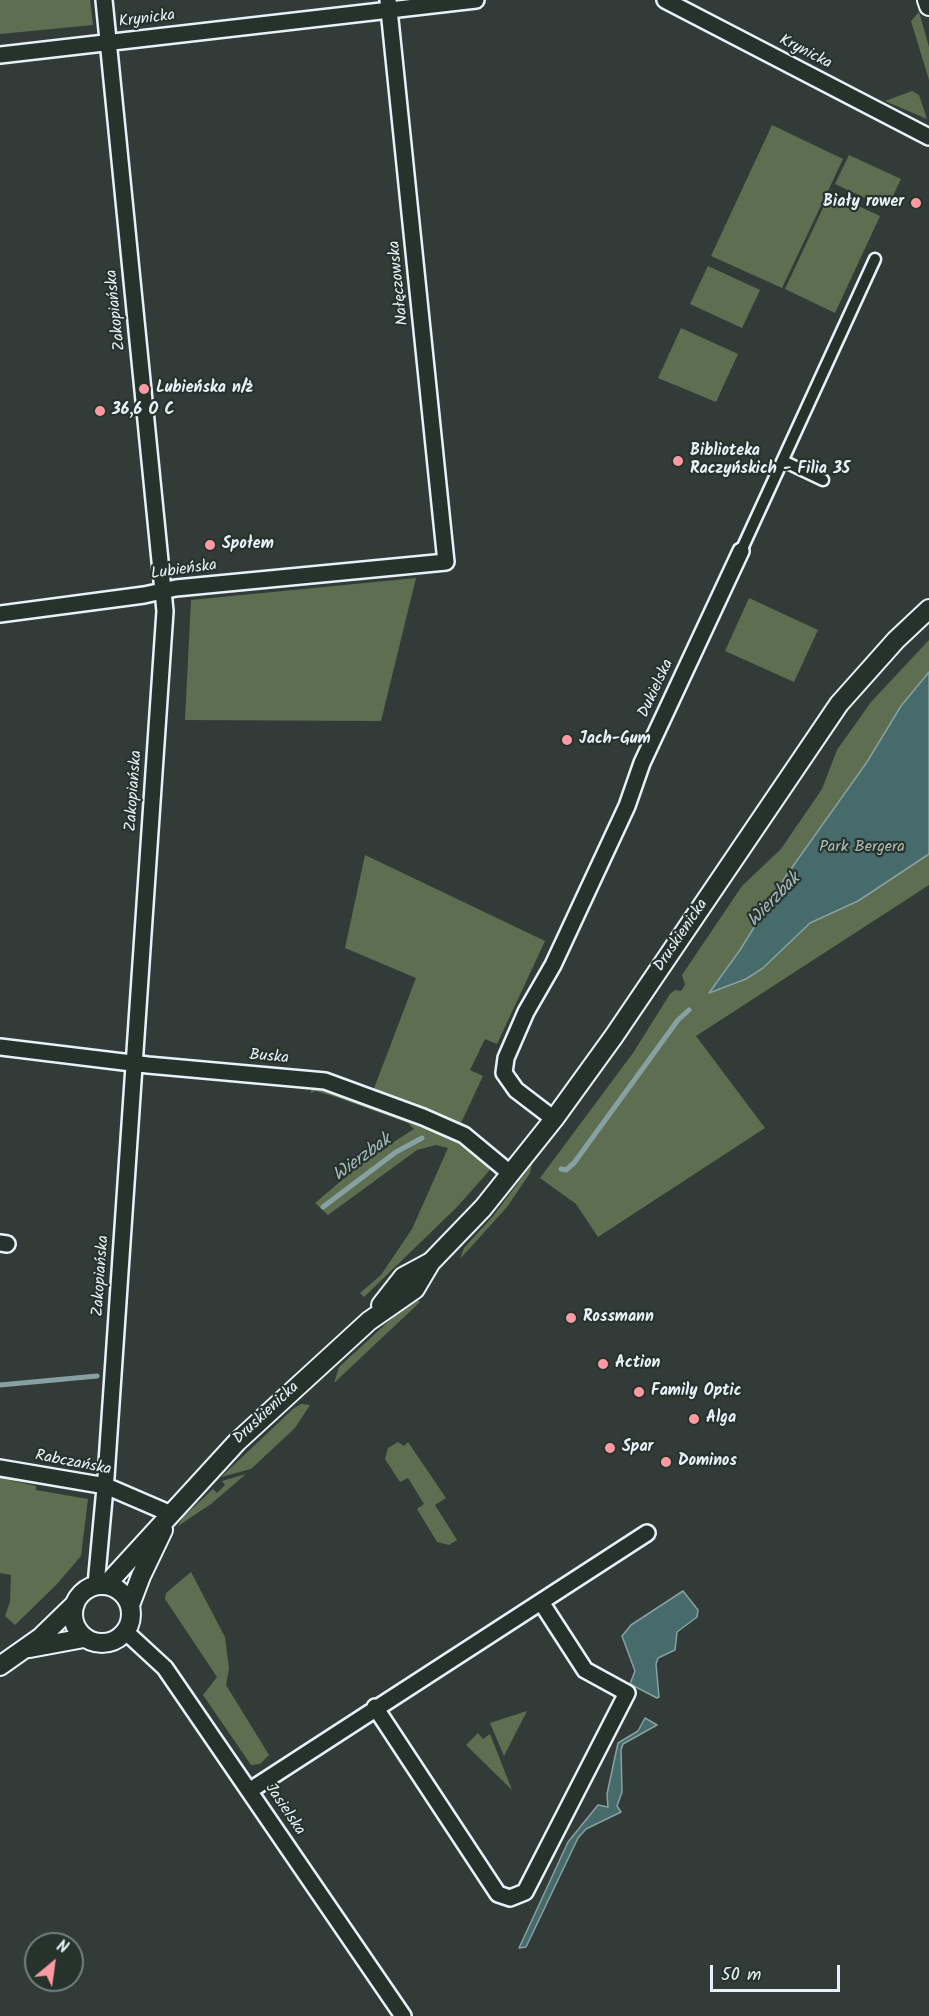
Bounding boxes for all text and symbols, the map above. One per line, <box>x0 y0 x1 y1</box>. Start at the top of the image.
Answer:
street label: Krynicka <box>118 7 176 33</box>
street label: Krynicka <box>775 32 835 74</box>
place label: Biały rower <box>823 193 904 213</box>
marker: Biały rower <box>909 196 923 210</box>
street label: Nałęczowska <box>386 240 414 326</box>
street label: Zakopiańska <box>103 268 131 352</box>
place label: Lubieńska n/ż <box>156 379 253 399</box>
marker: Lubieńska n/ż <box>137 382 151 396</box>
place label: 36,6 O C <box>112 401 174 421</box>
marker: 36,6 O C <box>93 404 107 418</box>
place label: Biblioteka Raczyńskich - Filia 35 <box>690 442 850 480</box>
marker: Biblioteka Raczyńskich - Filia 35 <box>671 454 685 468</box>
place label: Społem <box>222 535 274 555</box>
marker: Społem <box>203 538 217 552</box>
street label: Lubieńska <box>150 557 218 585</box>
street label: Dukielska <box>635 657 679 721</box>
place label: Jach-Gum <box>579 730 651 750</box>
marker: Jach-Gum <box>560 733 574 747</box>
street label: Zakopiańska <box>123 750 147 832</box>
park label: Park Bergera <box>819 838 905 858</box>
water label: Wierzbak <box>744 870 806 932</box>
street label: Druskienicka <box>651 896 713 976</box>
street label: Buska <box>248 1047 290 1069</box>
water label: Wierzbak <box>330 1131 396 1187</box>
street label: Zakopiańska <box>90 1235 114 1317</box>
place label: Rossmann <box>583 1308 654 1328</box>
marker: Rossmann <box>564 1311 578 1325</box>
place label: Action <box>615 1354 660 1374</box>
marker: Action <box>596 1357 610 1371</box>
street label: Druskienicka <box>230 1379 304 1449</box>
place label: Family Optic <box>651 1382 742 1402</box>
marker: Family Optic <box>632 1385 646 1399</box>
place label: Alga <box>706 1409 736 1429</box>
marker: Alga <box>687 1412 701 1426</box>
place label: Spar <box>622 1438 653 1458</box>
marker: Spar <box>603 1441 617 1455</box>
street label: Rabczańska <box>33 1447 113 1481</box>
place label: Dominos <box>678 1452 737 1472</box>
marker: Dominos <box>659 1455 673 1469</box>
street label: Jasielska <box>260 1780 308 1840</box>
north arrow <box>24 1932 84 1992</box>
text: N <box>52 1934 72 1961</box>
scale bar <box>713 1953 844 1991</box>
text: 50 m <box>721 1961 761 1990</box>

